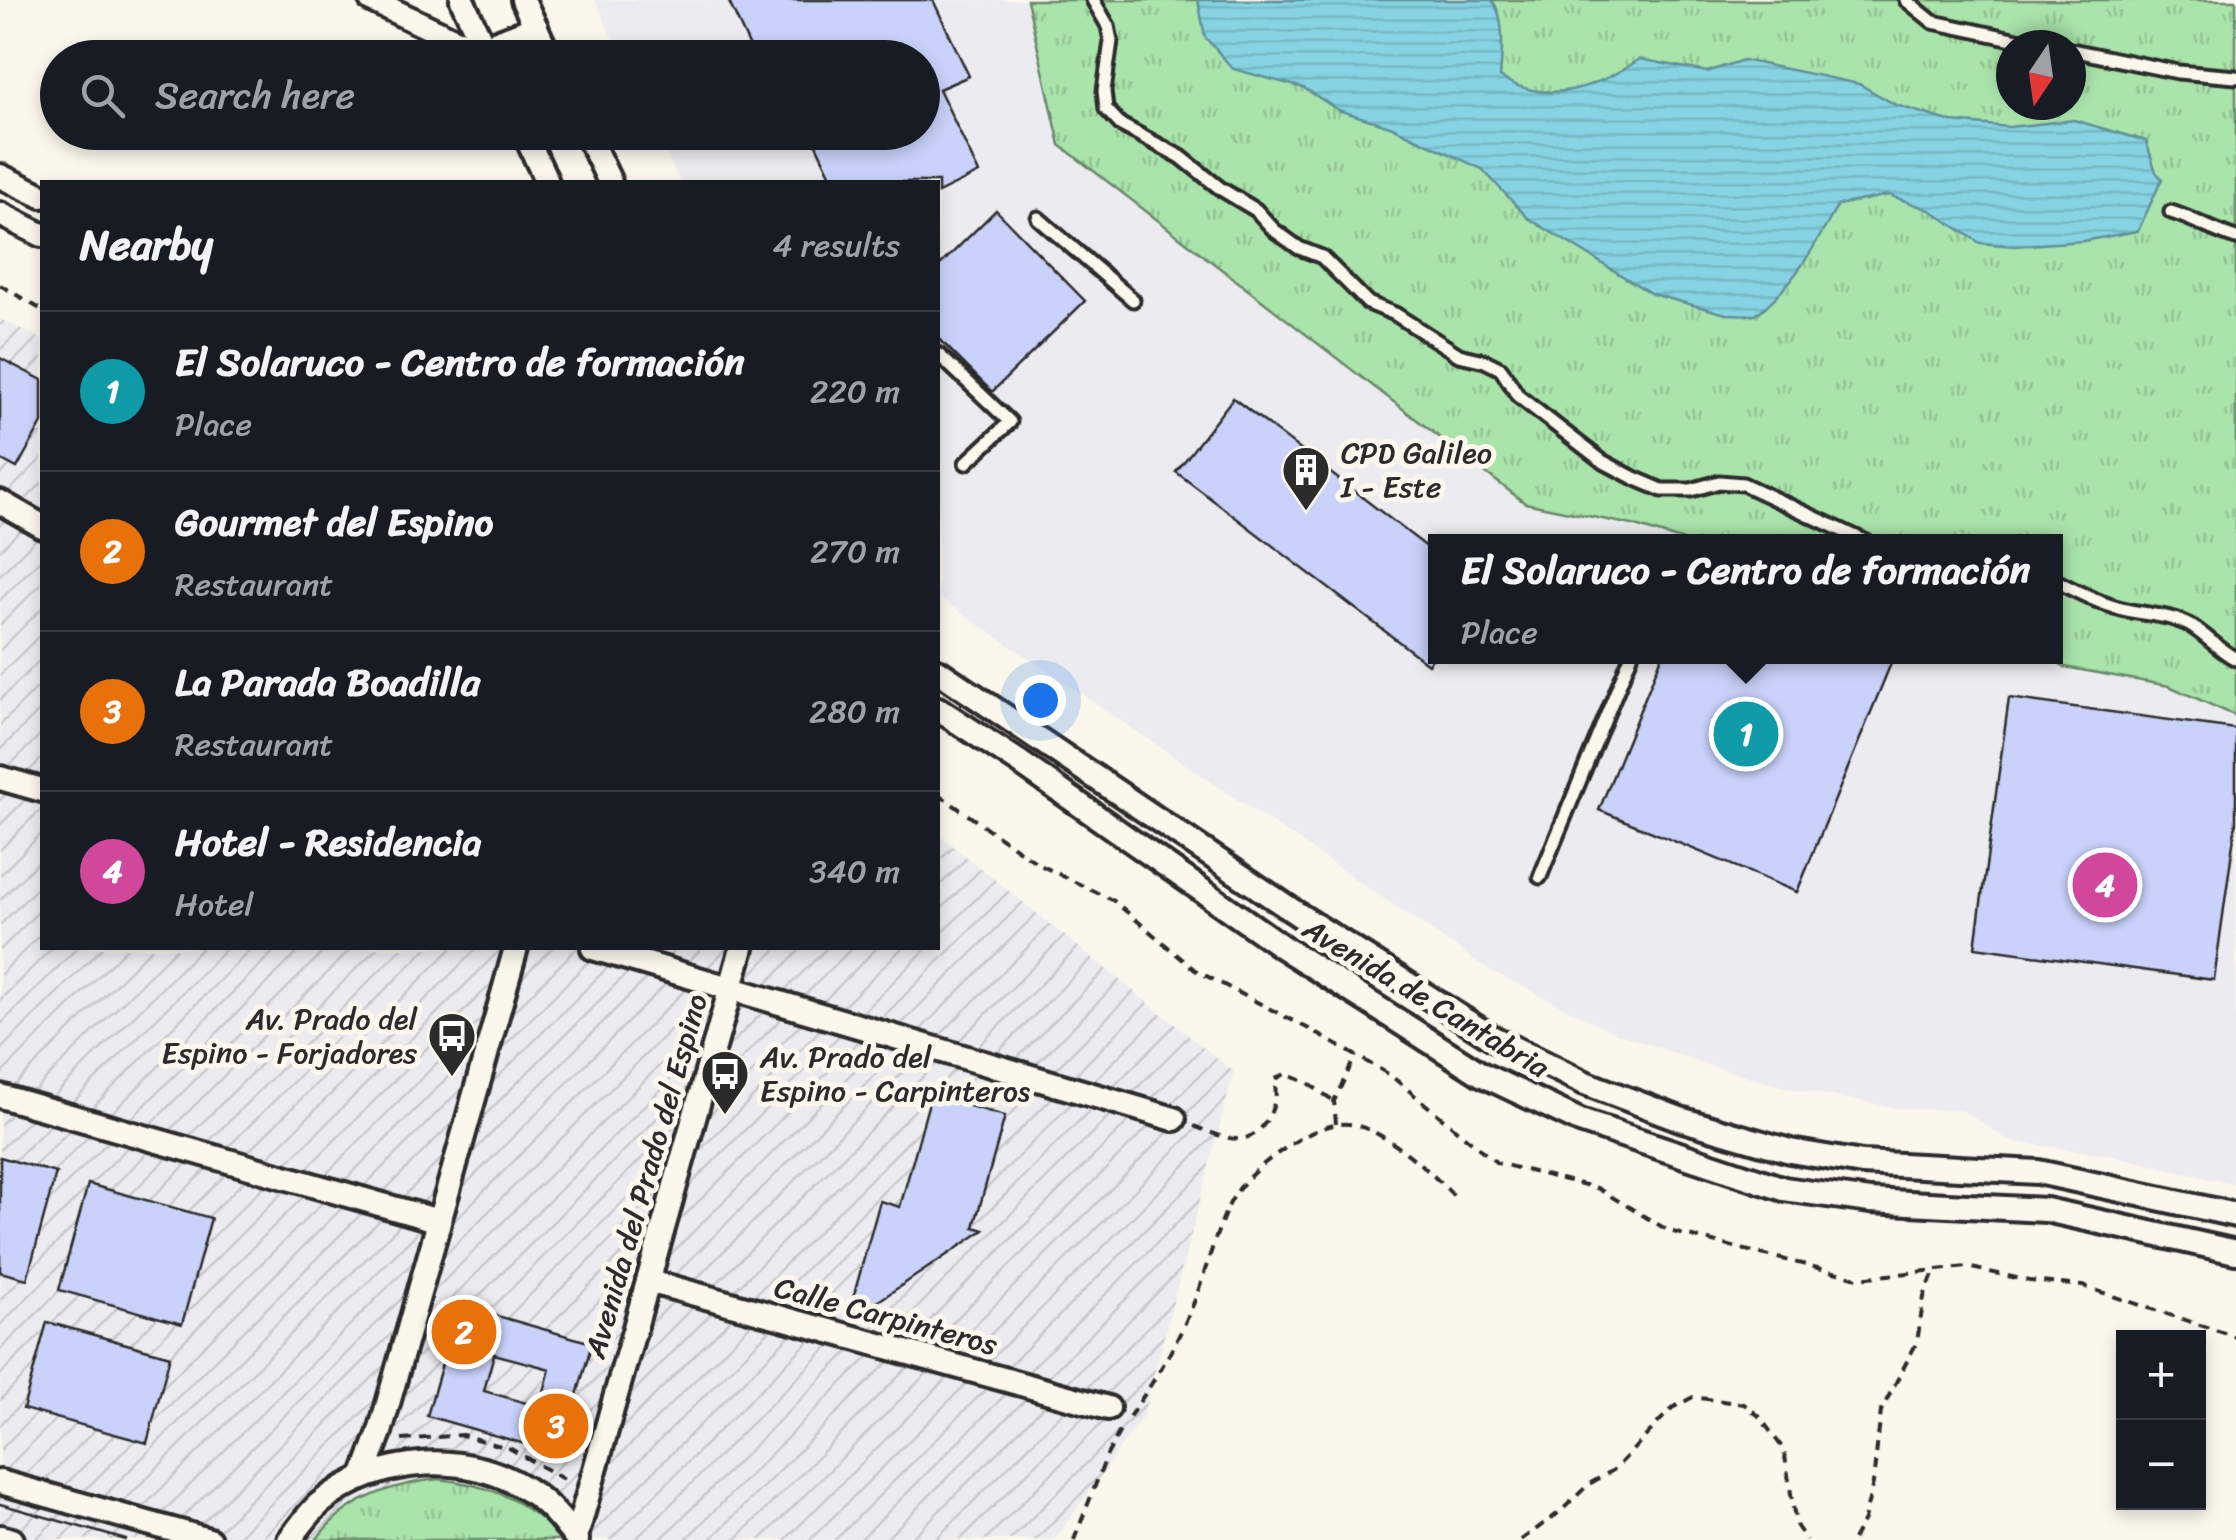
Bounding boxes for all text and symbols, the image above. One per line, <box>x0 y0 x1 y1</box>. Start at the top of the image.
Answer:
north arrow <box>1996 30 2086 120</box>
search box <box>40 40 940 150</box>
text: Search here <box>155 62 355 129</box>
icon: search <box>75 68 130 123</box>
text: Nearby <box>80 208 213 282</box>
text: 4 results <box>772 217 900 274</box>
text: El Solaruco - Centro de formación <box>175 329 745 396</box>
text: 1 <box>106 363 119 420</box>
text: 220 m <box>810 363 900 420</box>
text: Place <box>175 396 252 453</box>
place label: CPD Galileo I - Este <box>1340 426 1492 514</box>
building icon: CPD Galileo I - Este <box>1280 444 1332 512</box>
text: Gourmet del Espino <box>175 489 493 556</box>
text: 2 <box>103 523 122 580</box>
text: 270 m <box>810 523 900 580</box>
popup <box>1428 534 2063 664</box>
text: El Solaruco - Centro de formación <box>1461 537 2030 604</box>
text: Restaurant <box>175 556 333 613</box>
text: Place <box>1461 604 1538 661</box>
text: La Parada Boadilla <box>175 649 480 716</box>
your location <box>1015 675 1066 726</box>
text: 3 <box>104 683 121 740</box>
text: 280 m <box>809 683 900 740</box>
pin: 1 <box>1714 696 1778 772</box>
text: Restaurant <box>175 716 333 773</box>
text: Hotel - Residencia <box>175 809 482 876</box>
text: 4 <box>102 843 123 900</box>
text: 340 m <box>809 843 900 900</box>
pin: 4 <box>2072 848 2138 922</box>
text: Hotel <box>175 876 253 933</box>
street label: Avenida de Cantabria <box>1291 902 1561 1094</box>
street label: Avenida del Prado del Espino <box>568 987 724 1366</box>
place label: Av. Prado del Espino - Forjadores <box>161 992 418 1080</box>
bus stop icon: Av. Prado del Espino - Forjadores <box>426 1010 478 1078</box>
place label: Av. Prado del Espino - Carpinteros <box>759 1030 1031 1118</box>
bus stop icon: Av. Prado del Espino - Carpinteros <box>699 1048 751 1116</box>
street label: Calle Carpinteros <box>768 1260 1004 1372</box>
pin: 2 <box>432 1294 496 1370</box>
map controls <box>2116 1330 2206 1510</box>
button: + <box>2116 1330 2206 1420</box>
pin: 3 <box>524 1388 588 1464</box>
button: − <box>2116 1420 2206 1510</box>

